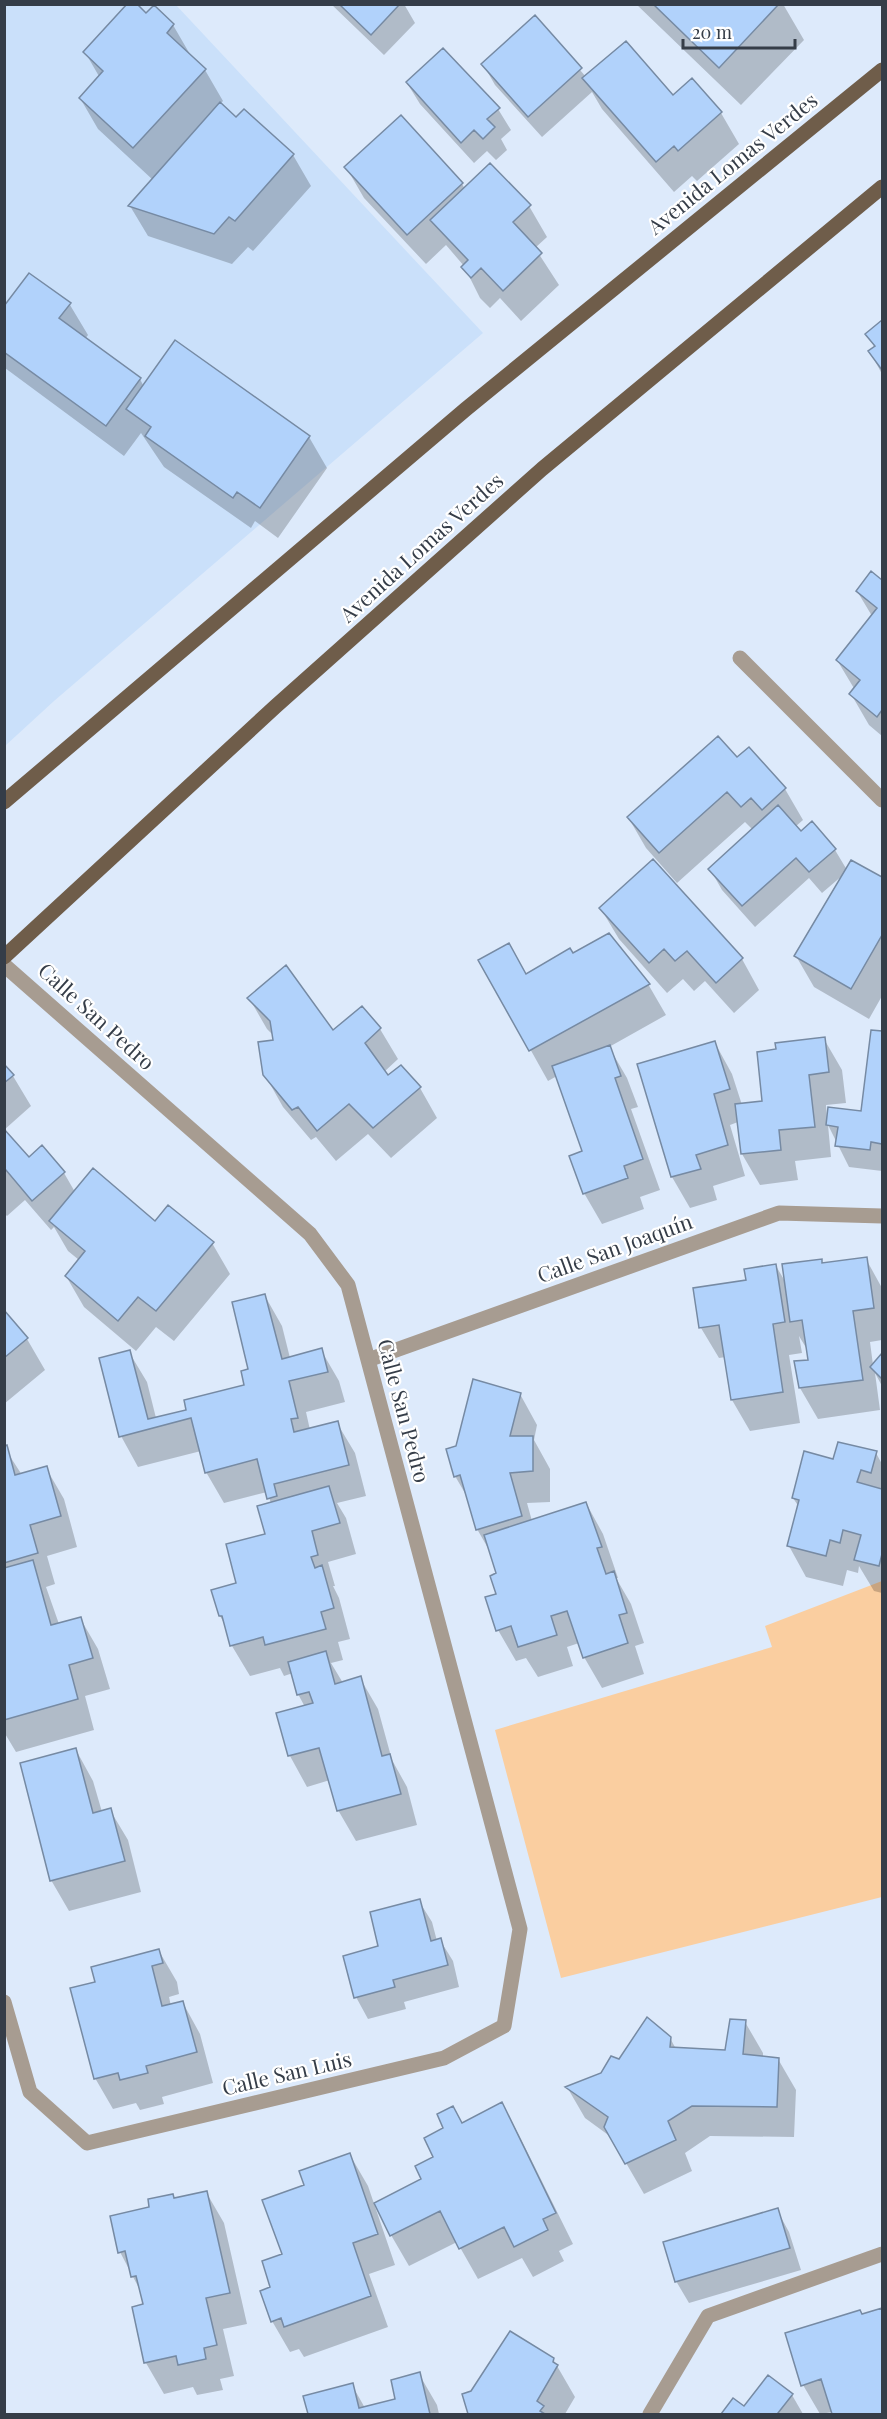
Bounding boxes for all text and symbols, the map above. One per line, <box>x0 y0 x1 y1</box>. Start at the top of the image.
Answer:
scale bar <box>683 12 796 50</box>
text: 20 m <box>692 20 732 44</box>
street label: Avenida Lomas Verdes <box>640 85 822 240</box>
street label: Avenida Lomas Verdes <box>332 466 508 628</box>
street label: Calle San Pedro <box>33 956 161 1075</box>
street label: Calle San Joaquín <box>533 1206 696 1288</box>
street label: Calle San Pedro <box>372 1336 438 1485</box>
street label: Calle San Luis <box>219 2044 354 2101</box>

